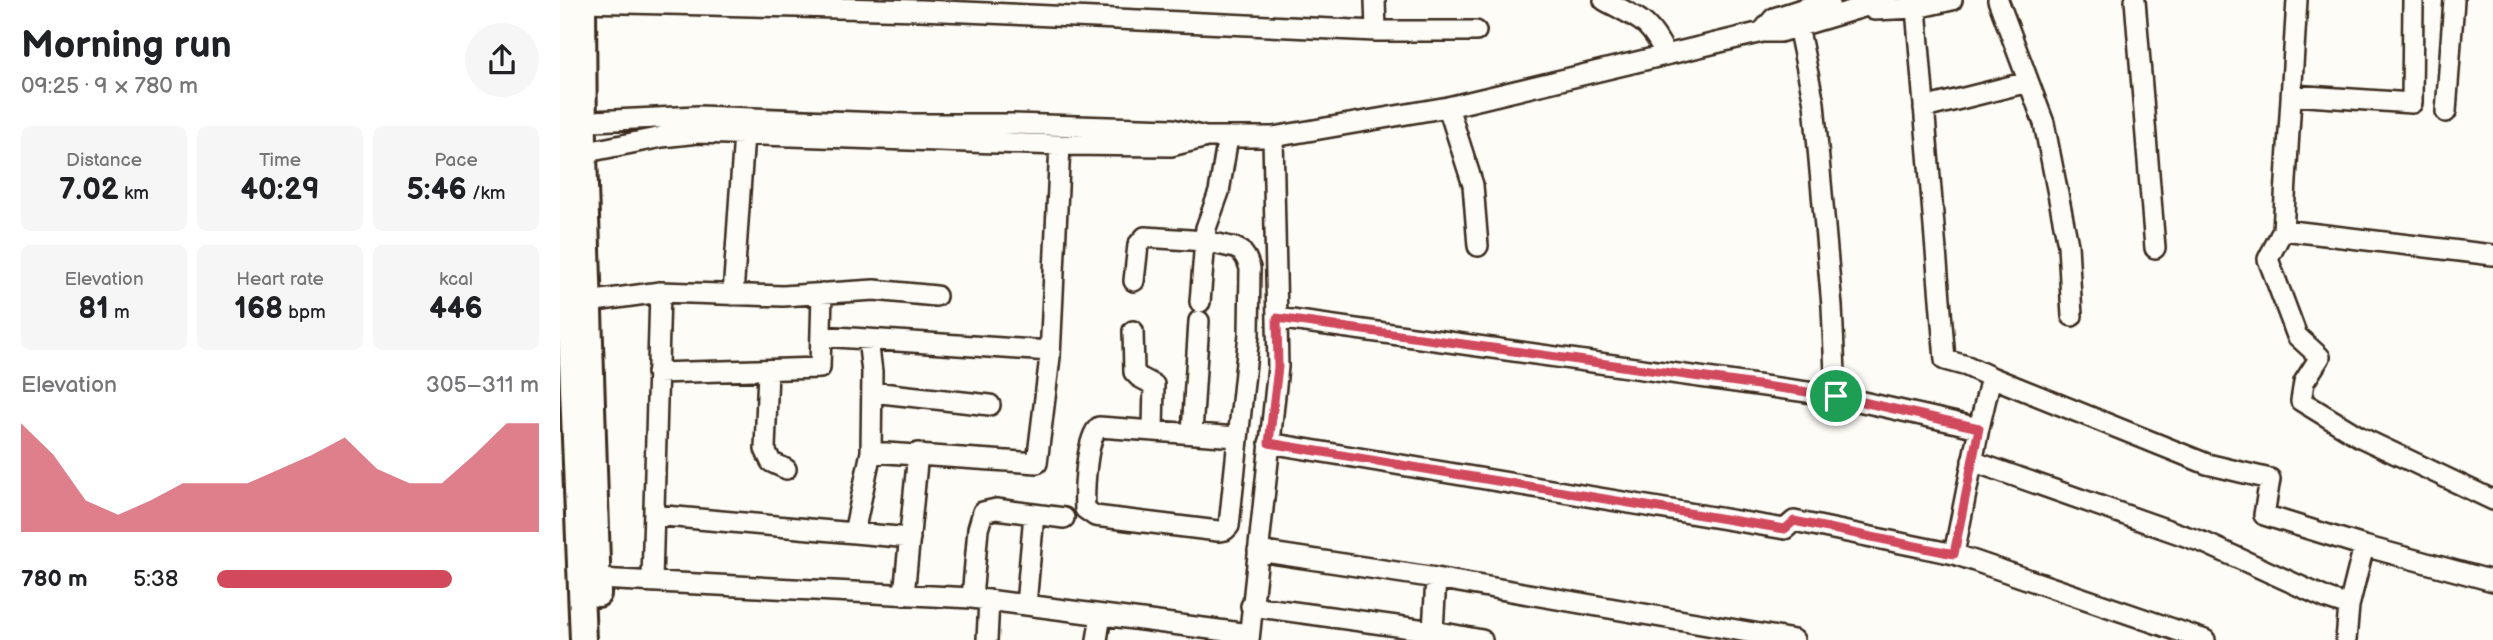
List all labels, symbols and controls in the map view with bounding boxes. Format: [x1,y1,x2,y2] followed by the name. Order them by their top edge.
[21,23,232,68] text: Morning run
[465,23,539,97] button: share
[21,72,198,100] text: 09:25 · 9 × 780 m
[66,149,142,172] text: Distance
[259,149,301,172] text: Time
[434,149,478,172] text: Pace
[59,172,119,208] text: 7.02
[240,172,320,208] text: 40:29
[406,172,467,208] text: 5:46
[119,182,149,205] text: km
[467,182,506,205] text: /km
[64,268,144,291] text: Elevation
[236,268,324,291] text: Heart rate
[439,268,473,291] text: kcal
[78,291,109,327] text: 81
[234,291,283,327] text: 168
[429,291,483,327] text: 446
[109,301,130,324] text: m
[283,301,326,324] text: bpm
[1806,366,1866,426] pin
[21,371,117,399] text: Elevation
[426,371,539,399] text: 305–311 m
[1817,377,1855,415] icon: arrive
[21,565,88,593] text: 780 m
[133,565,178,593] text: 5:38

